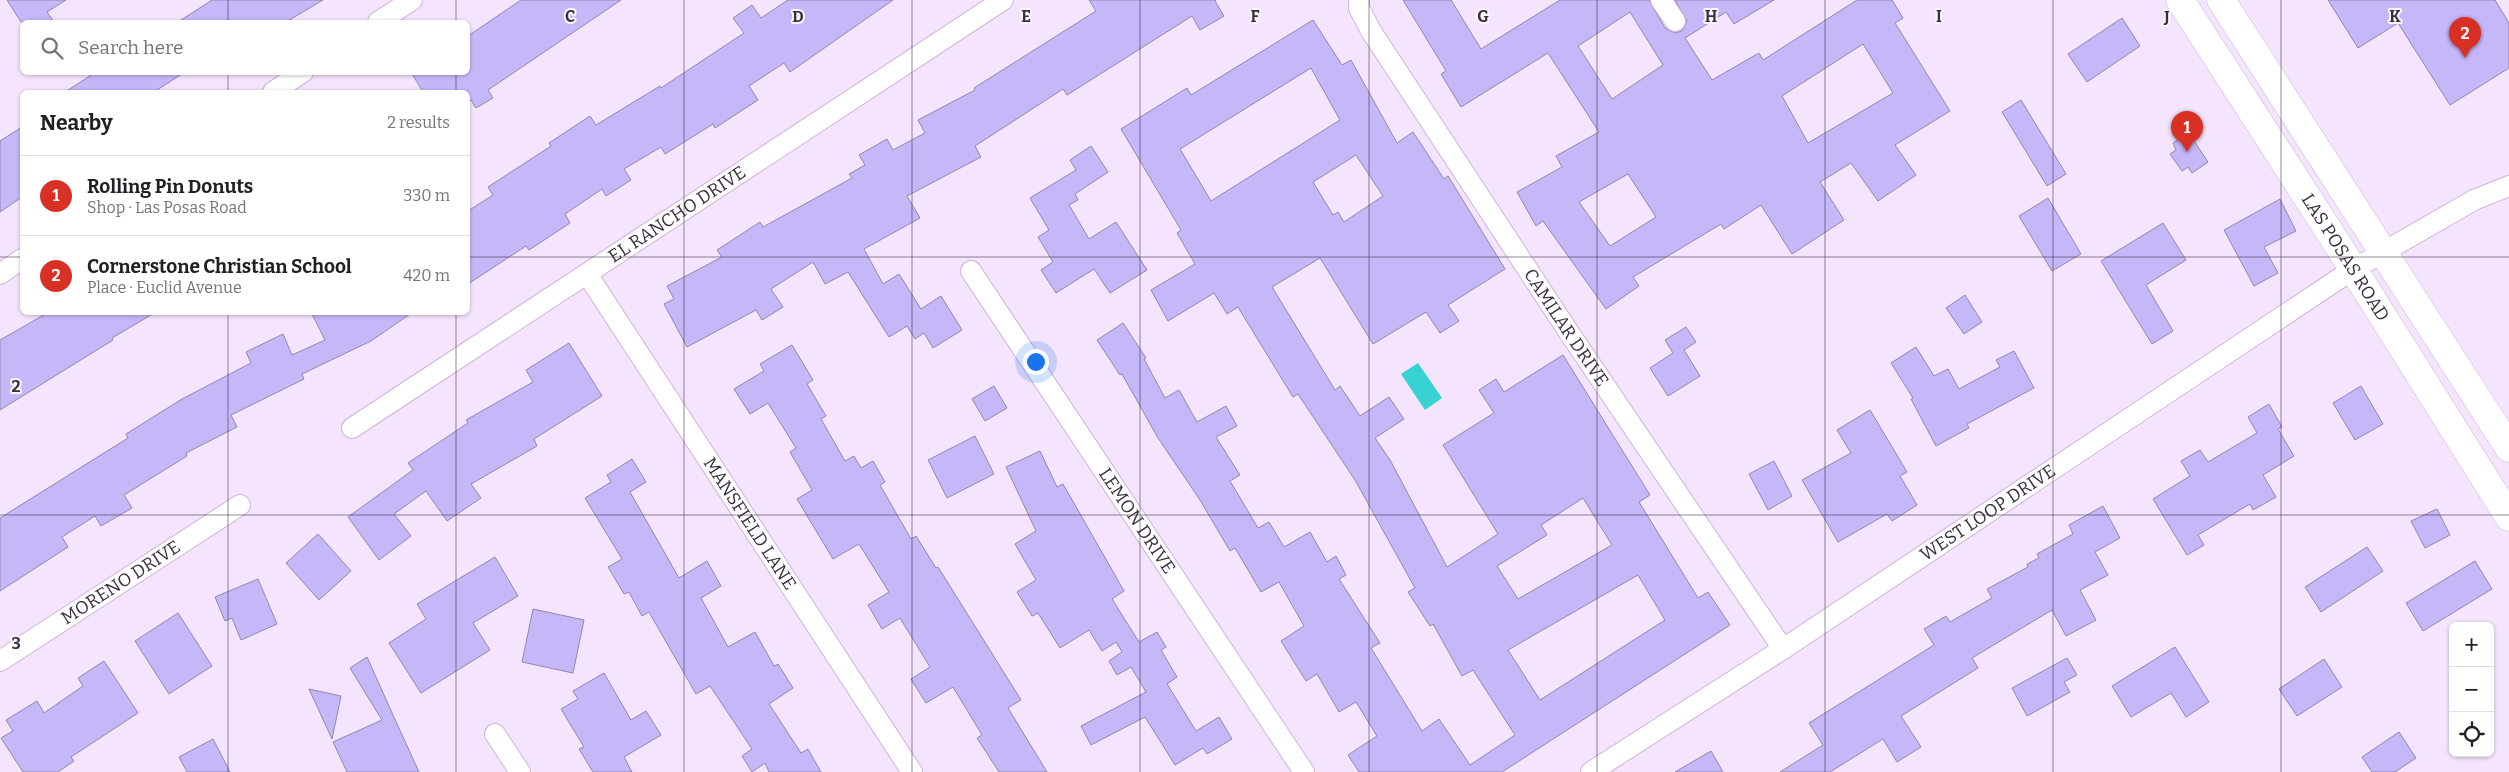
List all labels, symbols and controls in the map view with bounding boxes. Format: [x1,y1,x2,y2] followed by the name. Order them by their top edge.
[565,7,575,26] text: C
[792,7,804,26] text: D
[1021,7,1031,26] text: E
[1251,7,1260,26] text: F
[1477,7,1489,26] text: G
[1705,7,1718,26] text: H
[1936,7,1942,26] text: I
[2163,7,2170,26] text: J
[2389,7,2401,26] text: K
[2449,17,2481,58] pin: 2
[20,20,470,75] search box
[38,34,66,62] icon: search
[78,36,183,59] text: Search here
[40,110,113,136] text: Nearby
[2171,111,2203,152] pin: 1
[387,113,450,132] text: 2 results
[604,161,750,267] street label: EL RANCHO DRIVE
[87,175,253,198] text: Rolling Pin Donuts
[53,186,59,205] text: 1
[403,186,450,205] text: 330 m
[2297,190,2394,325] street label: LAS POSAS ROAD
[87,198,247,217] text: Shop · Las Posas Road
[87,255,352,278] text: Cornerstone Christian School
[1519,265,1613,391] street label: CAMILAR DRIVE
[51,266,61,285] text: 2
[403,266,450,285] text: 420 m
[87,278,242,297] text: Place · Euclid Avenue
[1023,349,1049,375] your location
[11,377,21,396] text: 2
[699,453,801,594] street label: MANSFIELD LANE
[1916,460,2060,566] street label: WEST LOOP DRIVE
[1094,464,1180,578] street label: LEMON DRIVE
[57,536,184,629] street label: MORENO DRIVE
[2449,622,2494,757] map controls
[2449,622,2494,667] button: +
[11,634,21,653] text: 3
[2449,667,2494,712] button: −
[2449,712,2494,757] button: locate

